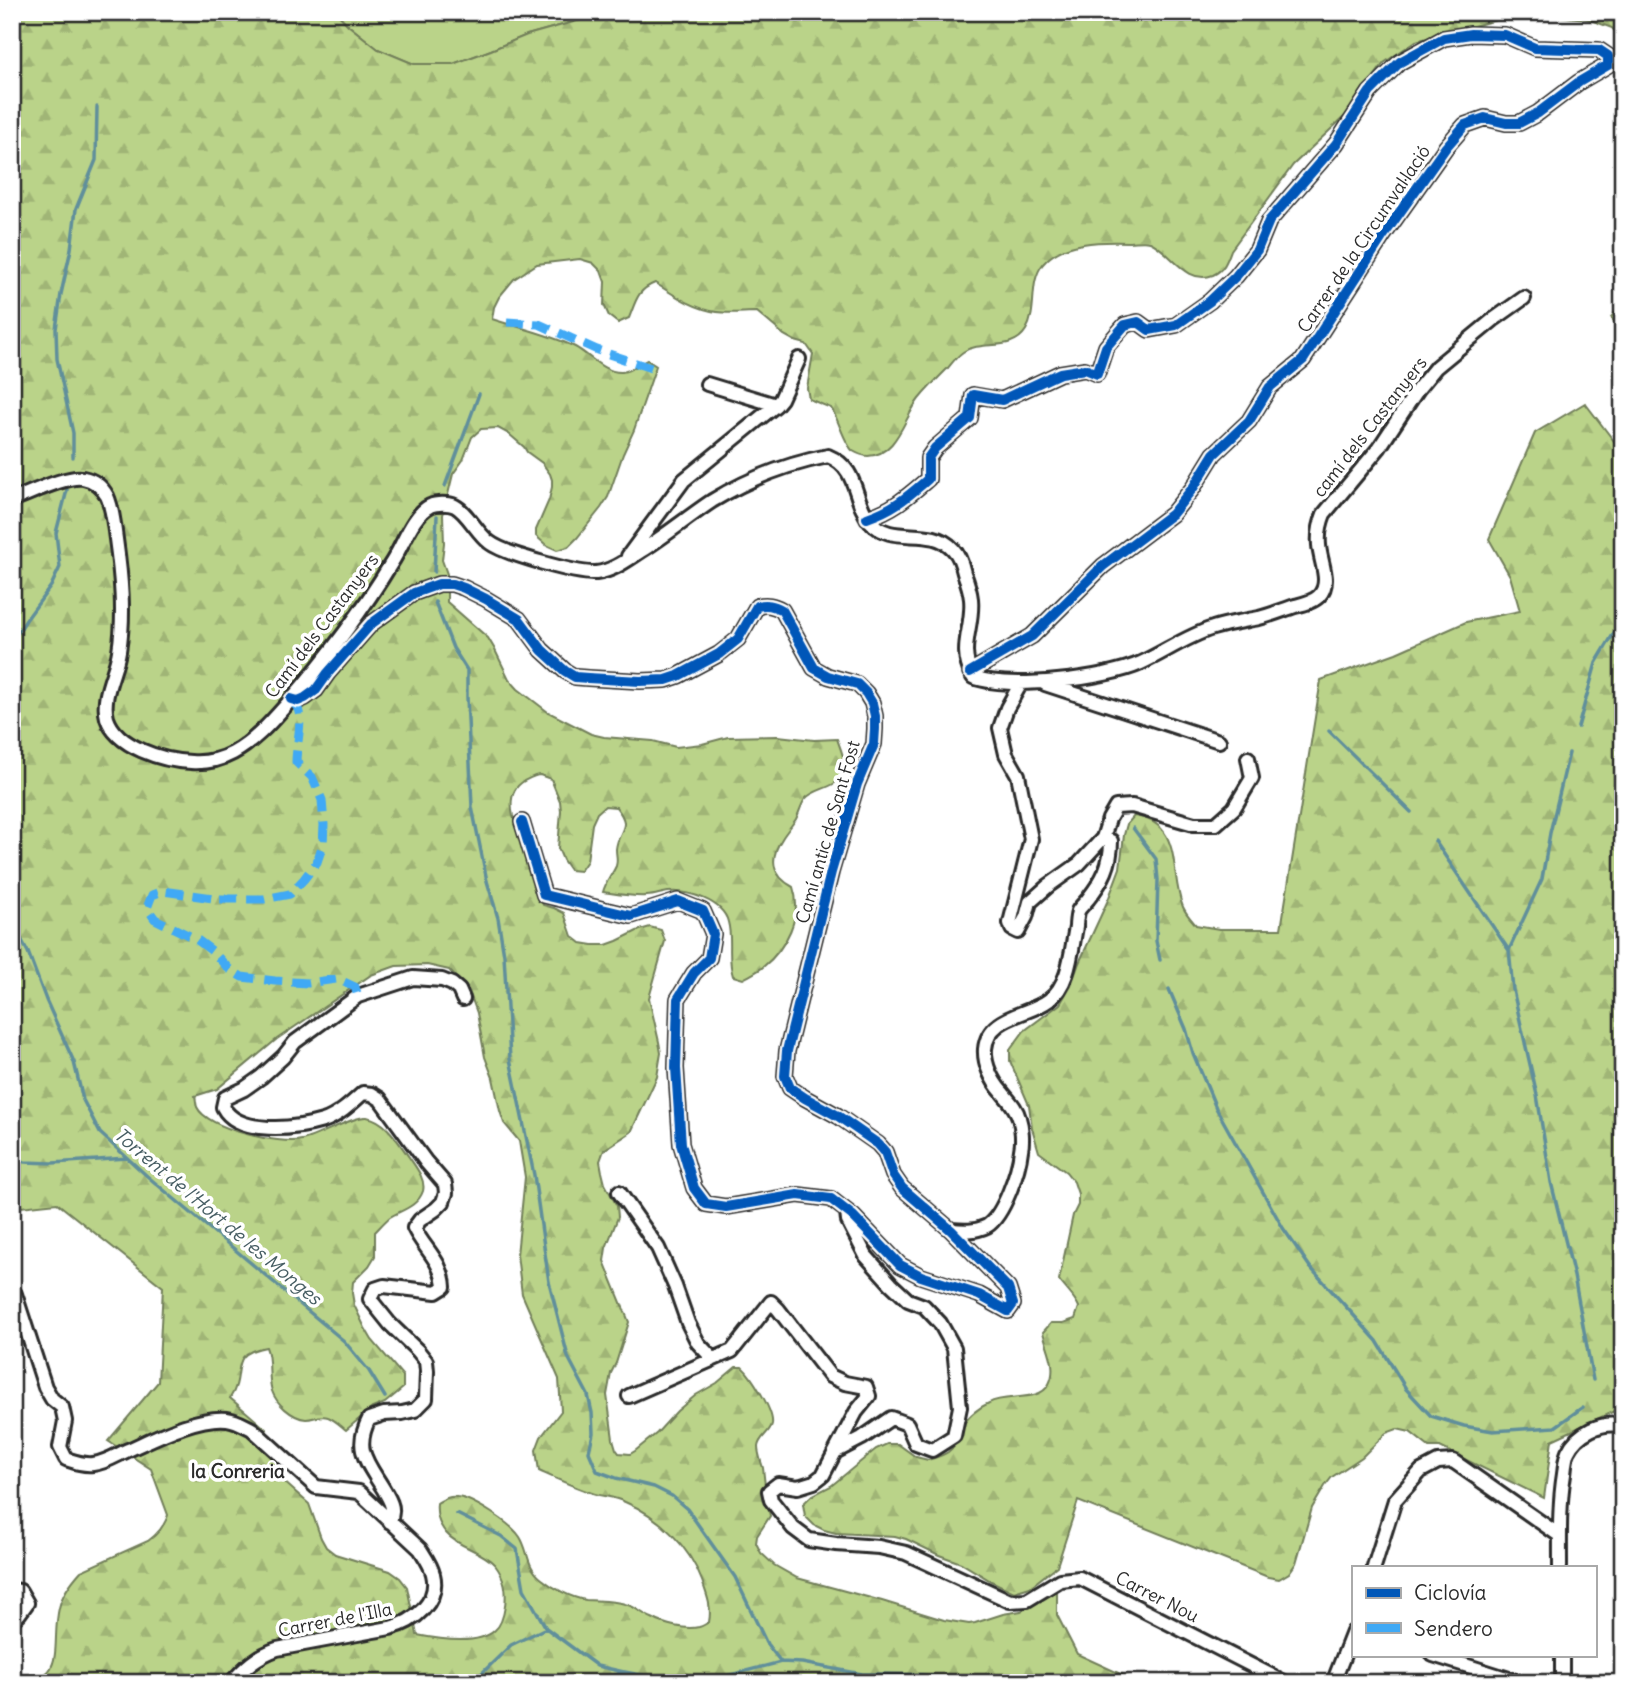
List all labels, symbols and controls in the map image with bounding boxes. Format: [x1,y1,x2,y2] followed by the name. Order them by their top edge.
[1292,140,1435,337] street label: Carrer de la Circumval·lació
[1307,352,1432,502] street label: camí dels Castanyers
[260,549,383,703] street label: Camí dels Castanyers
[790,738,865,926] street label: Camí antic de Sant Fost
[110,1122,327,1311] water label: Torrent de l'Hort de les Monges
[191,1459,285,1483] district label: la Conreria
[1112,1566,1203,1627] street label: Carrer Nou
[1352,1566,1596,1656] legend
[1414,1579,1487,1606] text: Ciclovía
[276,1597,394,1642] street label: Carrer de l'Illa
[1414,1615,1493,1642] text: Sendero

